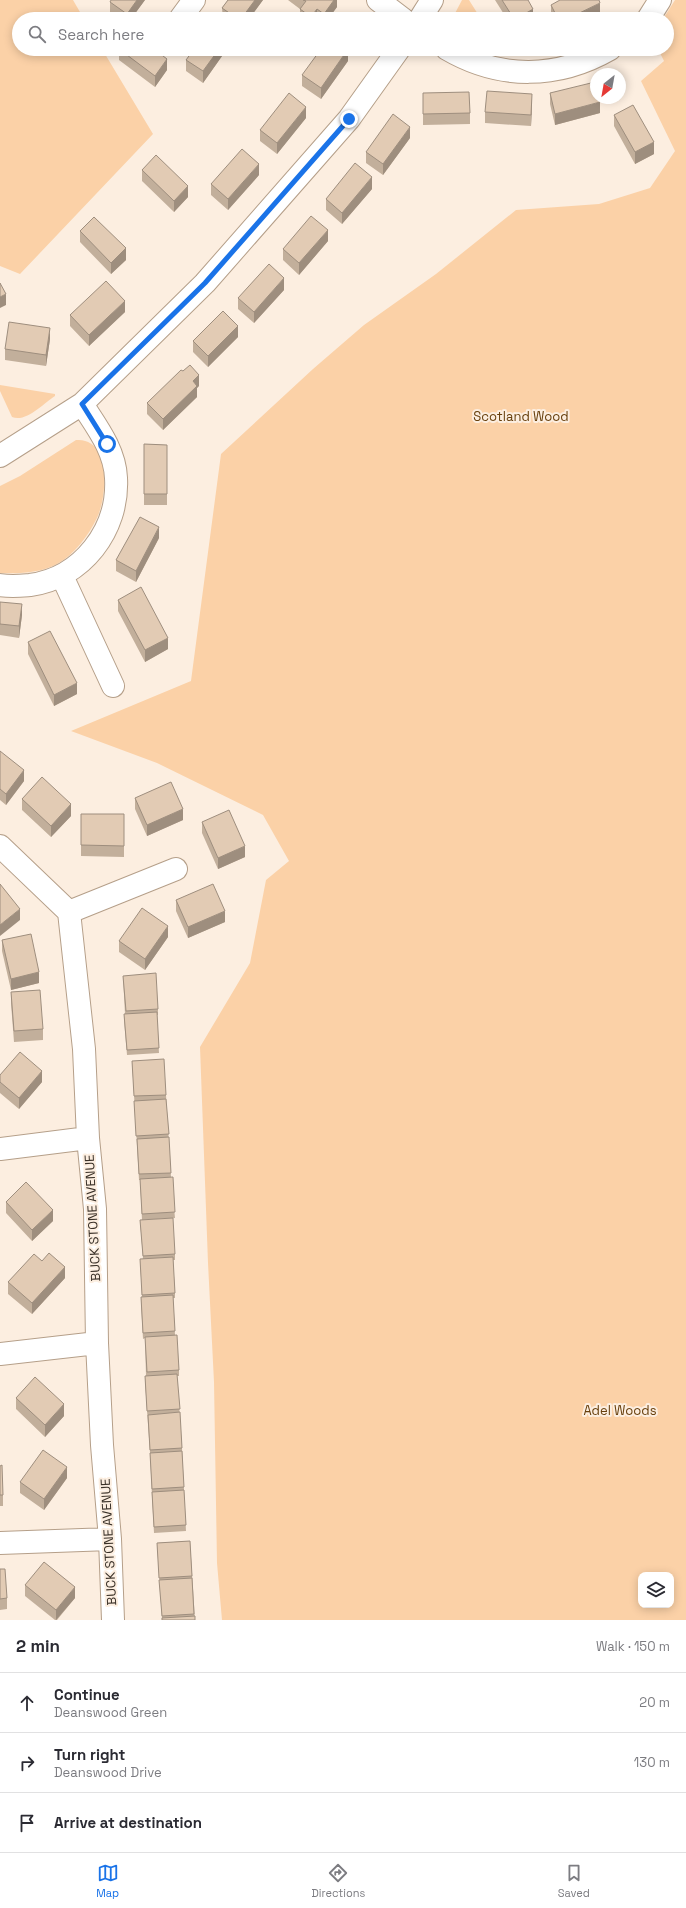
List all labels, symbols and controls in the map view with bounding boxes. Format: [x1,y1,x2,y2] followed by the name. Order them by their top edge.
[12,12,674,56] search box
[26,23,48,45] icon: search
[58,25,144,44] text: Search here
[590,68,626,104] north arrow
[340,110,358,128] route end
[473,408,569,425] park label: Scotland Wood
[98,435,116,453] route start
[81,1154,104,1282] street label: BUCK STONE AVENUE
[583,1402,657,1419] park label: Adel Woods
[97,1478,120,1606] street label: BUCK STONE AVENUE
[638,1572,674,1608] map controls
[638,1572,674,1608] button: layers
[16,1635,60,1657] text: 2 min
[596,1638,670,1655] text: Walk · 150 m
[54,1685,120,1704] text: Continue
[16,1692,38,1714] icon: ahead
[639,1694,670,1711] text: 20 m
[54,1704,167,1721] text: Deanswood Green
[54,1745,125,1764] text: Turn right
[16,1752,38,1774] icon: right
[634,1754,670,1771] text: 130 m
[54,1764,162,1781] text: Deanswood Drive
[16,1812,38,1834] icon: arrive
[54,1813,202,1832] text: Arrive at destination
[96,1862,119,1900] tab: Map
[311,1862,365,1900] tab: Directions
[558,1862,590,1900] tab: Saved

